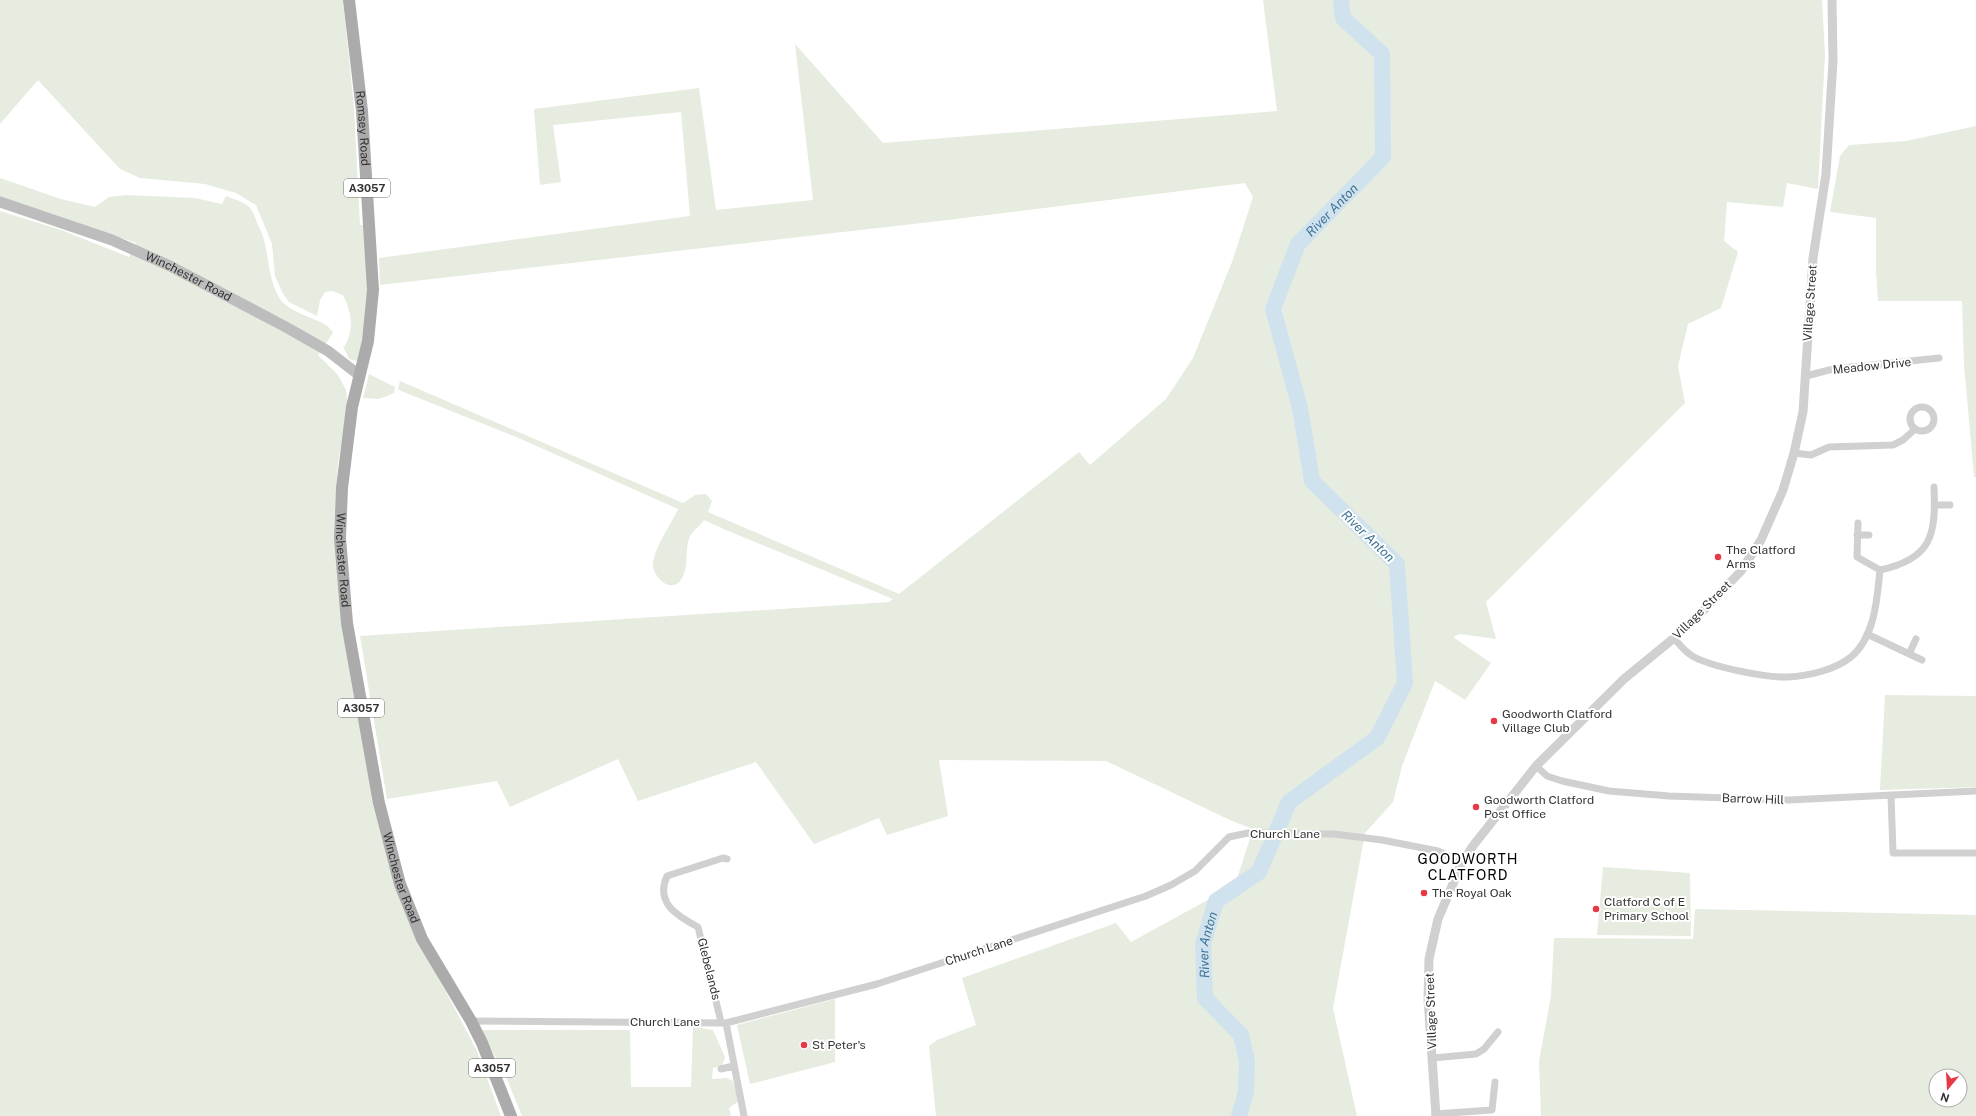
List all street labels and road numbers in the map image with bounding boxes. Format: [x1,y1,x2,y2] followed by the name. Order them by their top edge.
[353,90,372,166] street label: Romsey Road
[344,179,390,197] road number: A3057
[143,249,234,304] street label: Winchester Road
[1800,264,1820,342] street label: Village Street
[1832,355,1912,377] street label: Meadow Drive
[333,512,353,608] street label: Winchester Road
[1670,578,1734,642] street label: Village Street
[338,699,384,717] road number: A3057
[1722,791,1785,807] street label: Barrow Hill
[1250,827,1320,841] street label: Church Lane
[380,831,422,925] street label: Winchester Road
[943,933,1015,969] street label: Church Lane
[695,937,723,1001] street label: Glebelands
[1423,972,1439,1050] street label: Village Street
[630,1015,700,1029] street label: Church Lane
[469,1059,515,1077] road number: A3057

